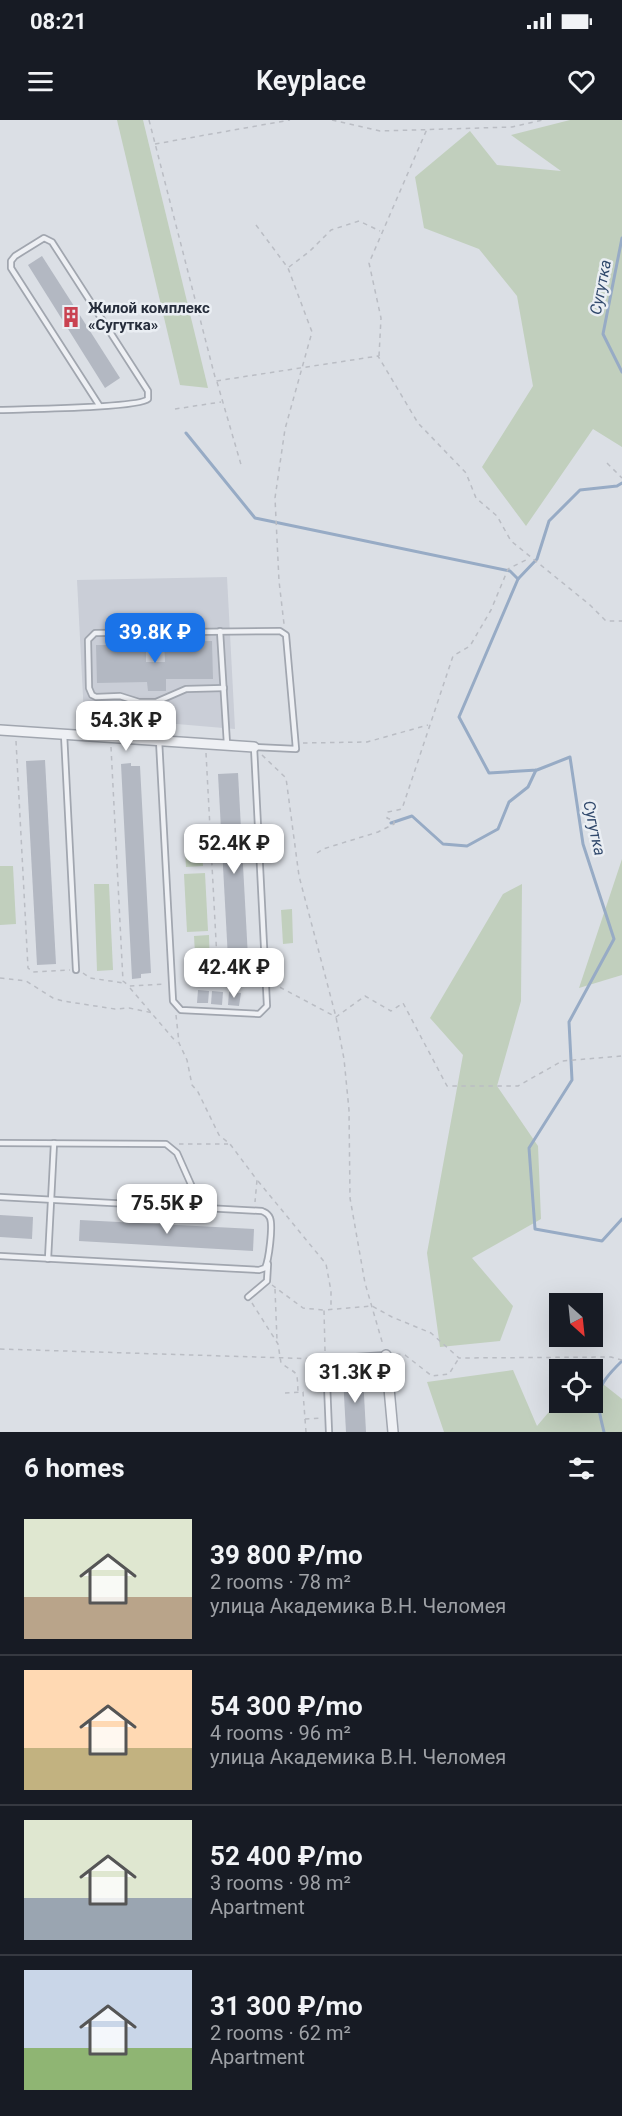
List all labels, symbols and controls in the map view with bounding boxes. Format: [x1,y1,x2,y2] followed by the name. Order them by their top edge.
[30,9,87,34] text: 08:21
[24,65,57,98] icon: menu
[256,65,366,97] text: Keyplace
[565,65,598,98] icon: heart
[586,258,615,316] water label: Сугутка
[88,299,210,334] place label: Жилой комплекс «Сугутка»
[59,305,83,329] building icon: Жилой комплекс «Сугутка»
[100,613,210,664] pin: 39.8K ₽
[119,620,191,644] text: 39.8K ₽
[71,701,181,752] pin: 54.3K ₽
[90,708,162,732] text: 54.3K ₽
[579,799,610,857] water label: Сугутка
[179,824,289,875] pin: 52.4K ₽
[198,831,270,855] text: 52.4K ₽
[179,948,289,999] pin: 42.4K ₽
[198,955,270,979] text: 42.4K ₽
[112,1184,222,1235] pin: 75.5K ₽
[131,1191,203,1215] text: 75.5K ₽
[549,1293,603,1347] north arrow
[549,1293,603,1413] map controls
[300,1353,410,1404] pin: 31.3K ₽
[549,1359,603,1413] button: locate
[319,1360,391,1384] text: 31.3K ₽
[565,1452,598,1485] icon: filters
[24,1453,125,1483] text: 6 homes
[210,1540,363,1570] text: 39 800 ₽/mo
[72,1543,144,1615] icon: home
[210,1570,351,1594] text: 2 rooms · 78 m²
[210,1594,506,1618] text: улица Академика В.Н. Челомея
[210,1691,363,1721] text: 54 300 ₽/mo
[72,1694,144,1766] icon: home
[210,1721,351,1745] text: 4 rooms · 96 m²
[210,1745,506,1769] text: улица Академика В.Н. Челомея
[210,1841,363,1871] text: 52 400 ₽/mo
[72,1844,144,1916] icon: home
[210,1871,351,1895] text: 3 rooms · 98 m²
[210,1895,305,1919] text: Apartment
[210,1991,363,2021] text: 31 300 ₽/mo
[72,1994,144,2066] icon: home
[210,2021,351,2045] text: 2 rooms · 62 m²
[210,2045,305,2069] text: Apartment

